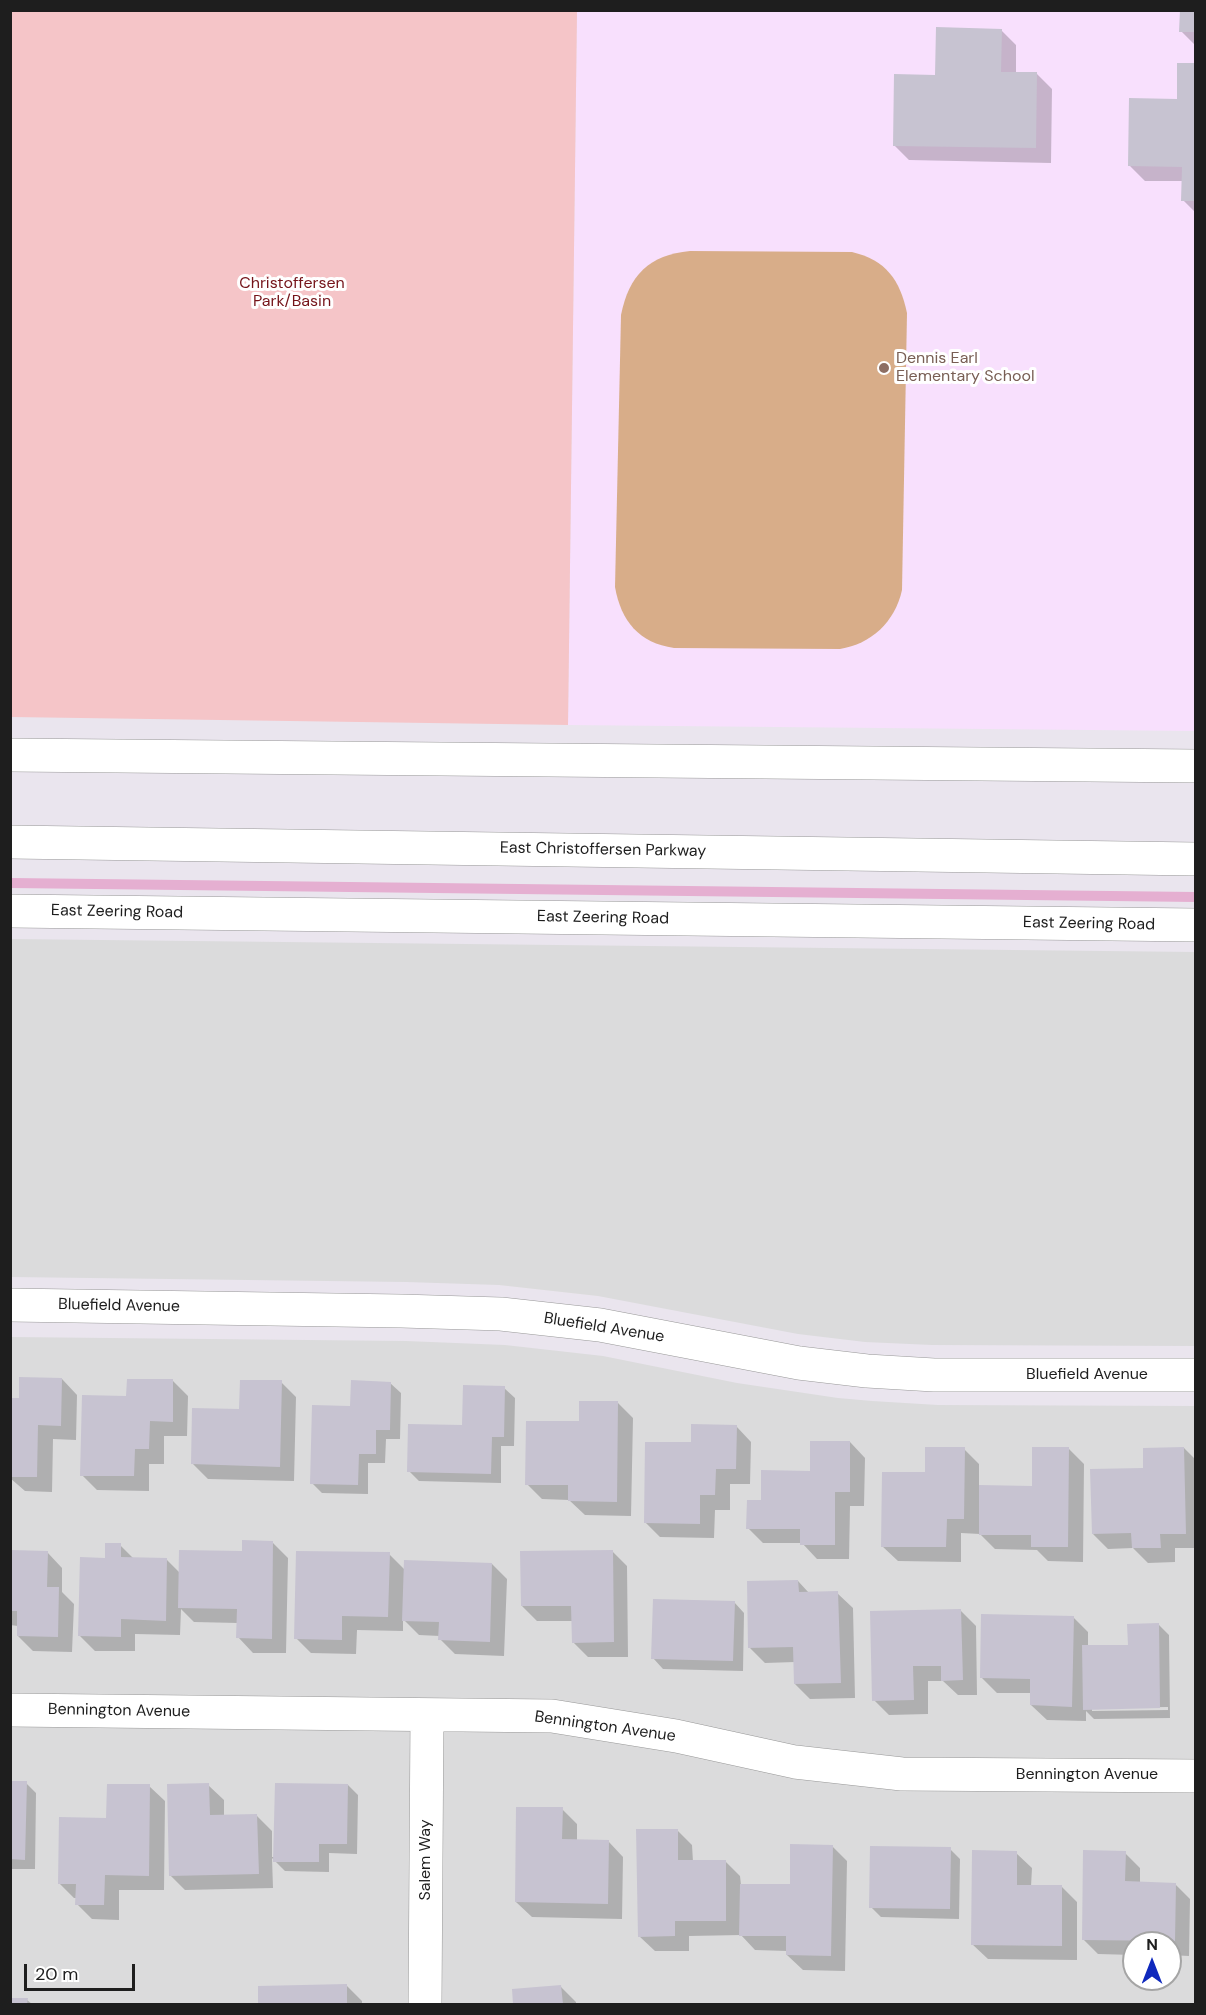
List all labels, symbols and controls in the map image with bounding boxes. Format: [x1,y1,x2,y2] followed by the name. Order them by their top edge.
[239,274,345,312] park label: Christoffersen Park/Basin
[896,349,1034,387] place label: Dennis Earl Elementary School
[877,361,891,375] marker: Dennis Earl Elementary School
[500,839,706,861] street label: East Christoffersen Parkway
[51,901,183,923] street label: East Zeering Road
[537,907,669,929] street label: East Zeering Road
[1023,913,1155,935] street label: East Zeering Road
[58,1295,180,1317] street label: Bluefield Avenue
[542,1309,666,1347] street label: Bluefield Avenue
[1026,1365,1148,1385] street label: Bluefield Avenue
[48,1700,190,1722] street label: Bennington Avenue
[533,1708,677,1746] street label: Bennington Avenue
[1016,1765,1158,1785] street label: Bennington Avenue
[416,1819,436,1901] street label: Salem Way
[1122,1931,1182,1991] north arrow
[1146,1934,1158,1955] text: N
[27,1952,138,1990] scale bar
[35,1962,78,1986] text: 20 m

